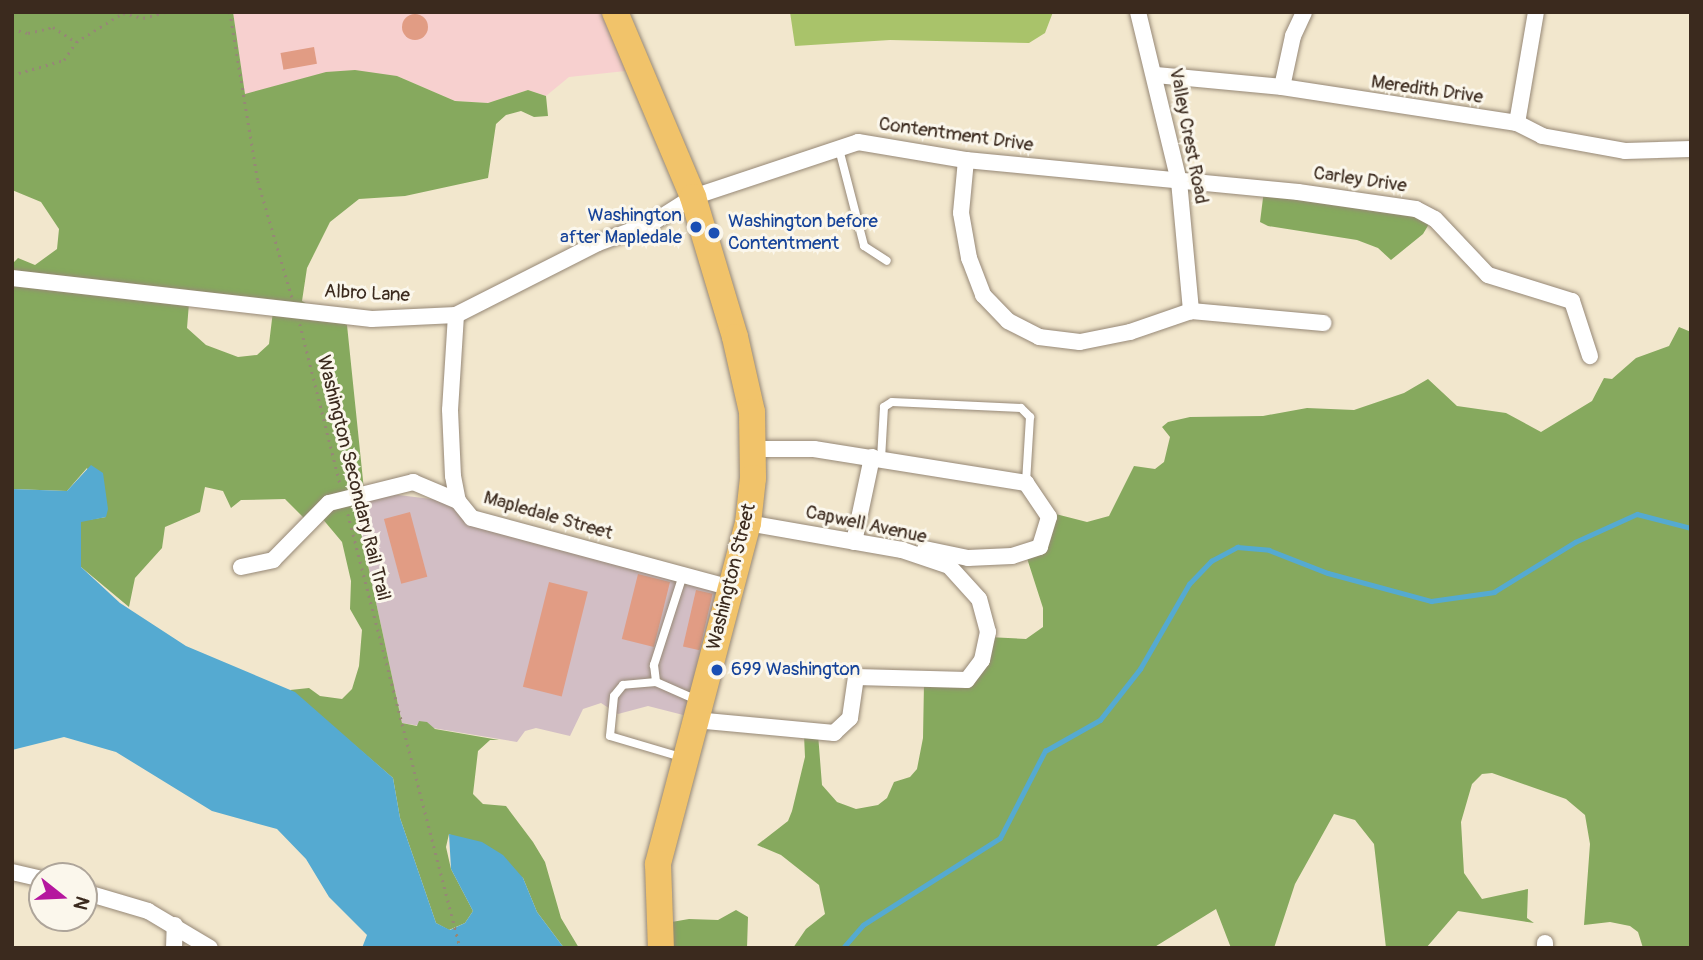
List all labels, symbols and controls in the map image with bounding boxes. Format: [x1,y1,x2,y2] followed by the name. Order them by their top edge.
[1164,66,1212,206] street label: Valley Crest Road
[1370,71,1484,109] street label: Meredith Drive
[877,113,1035,157] street label: Contentment Drive
[1312,162,1408,198] street label: Carley Drive
[560,205,682,249] place label: Washington after Mapledale
[728,211,878,255] place label: Washington before Contentment
[688,219,704,235] marker: Washington after Mapledale
[706,225,722,241] marker: Washington before Contentment
[323,280,411,308] street label: Albro Lane
[311,353,395,603] street label: Washington Secondary Rail Trail
[481,487,615,545] street label: Mapledale Street
[703,501,761,653] street label: Washington Street
[803,501,929,549] street label: Capwell Avenue
[731,659,860,681] place label: 699 Washington
[709,662,725,678] marker: 699 Washington
[28,862,98,932] north arrow
[68,893,94,913] text: N

